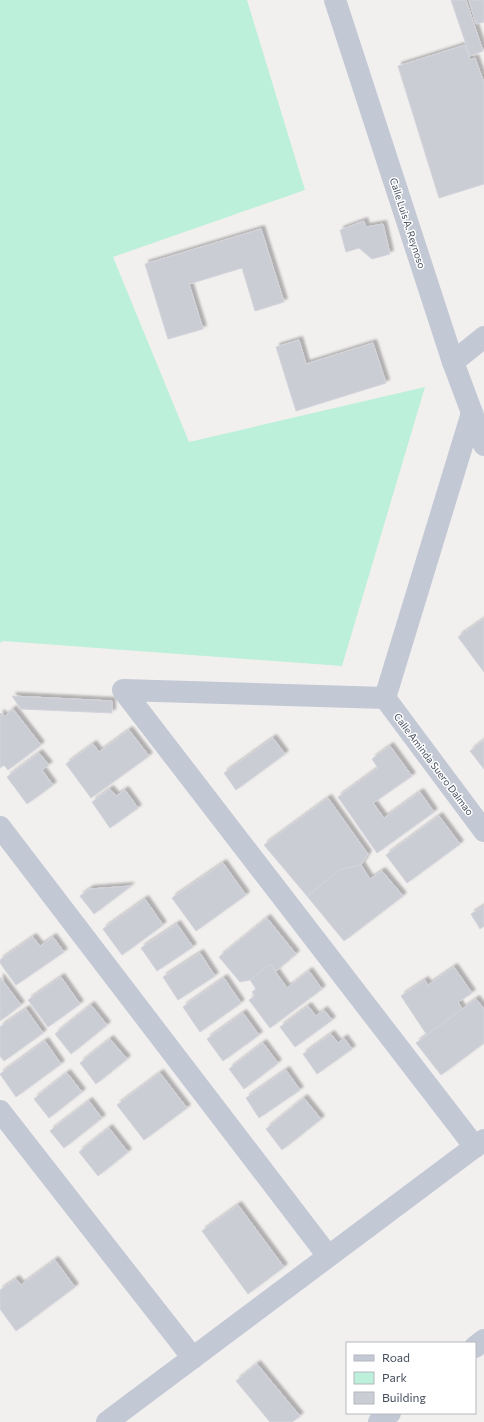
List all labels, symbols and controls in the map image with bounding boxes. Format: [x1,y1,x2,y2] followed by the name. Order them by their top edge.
[388,176,428,270] street label: Calle Luis A. Reynoso
[392,711,476,817] street label: Calle Aminda Suero Dalmao
[346,1342,476,1414] legend
[382,1350,410,1364] text: Road
[382,1370,408,1384] text: Park
[382,1390,426,1404] text: Building

